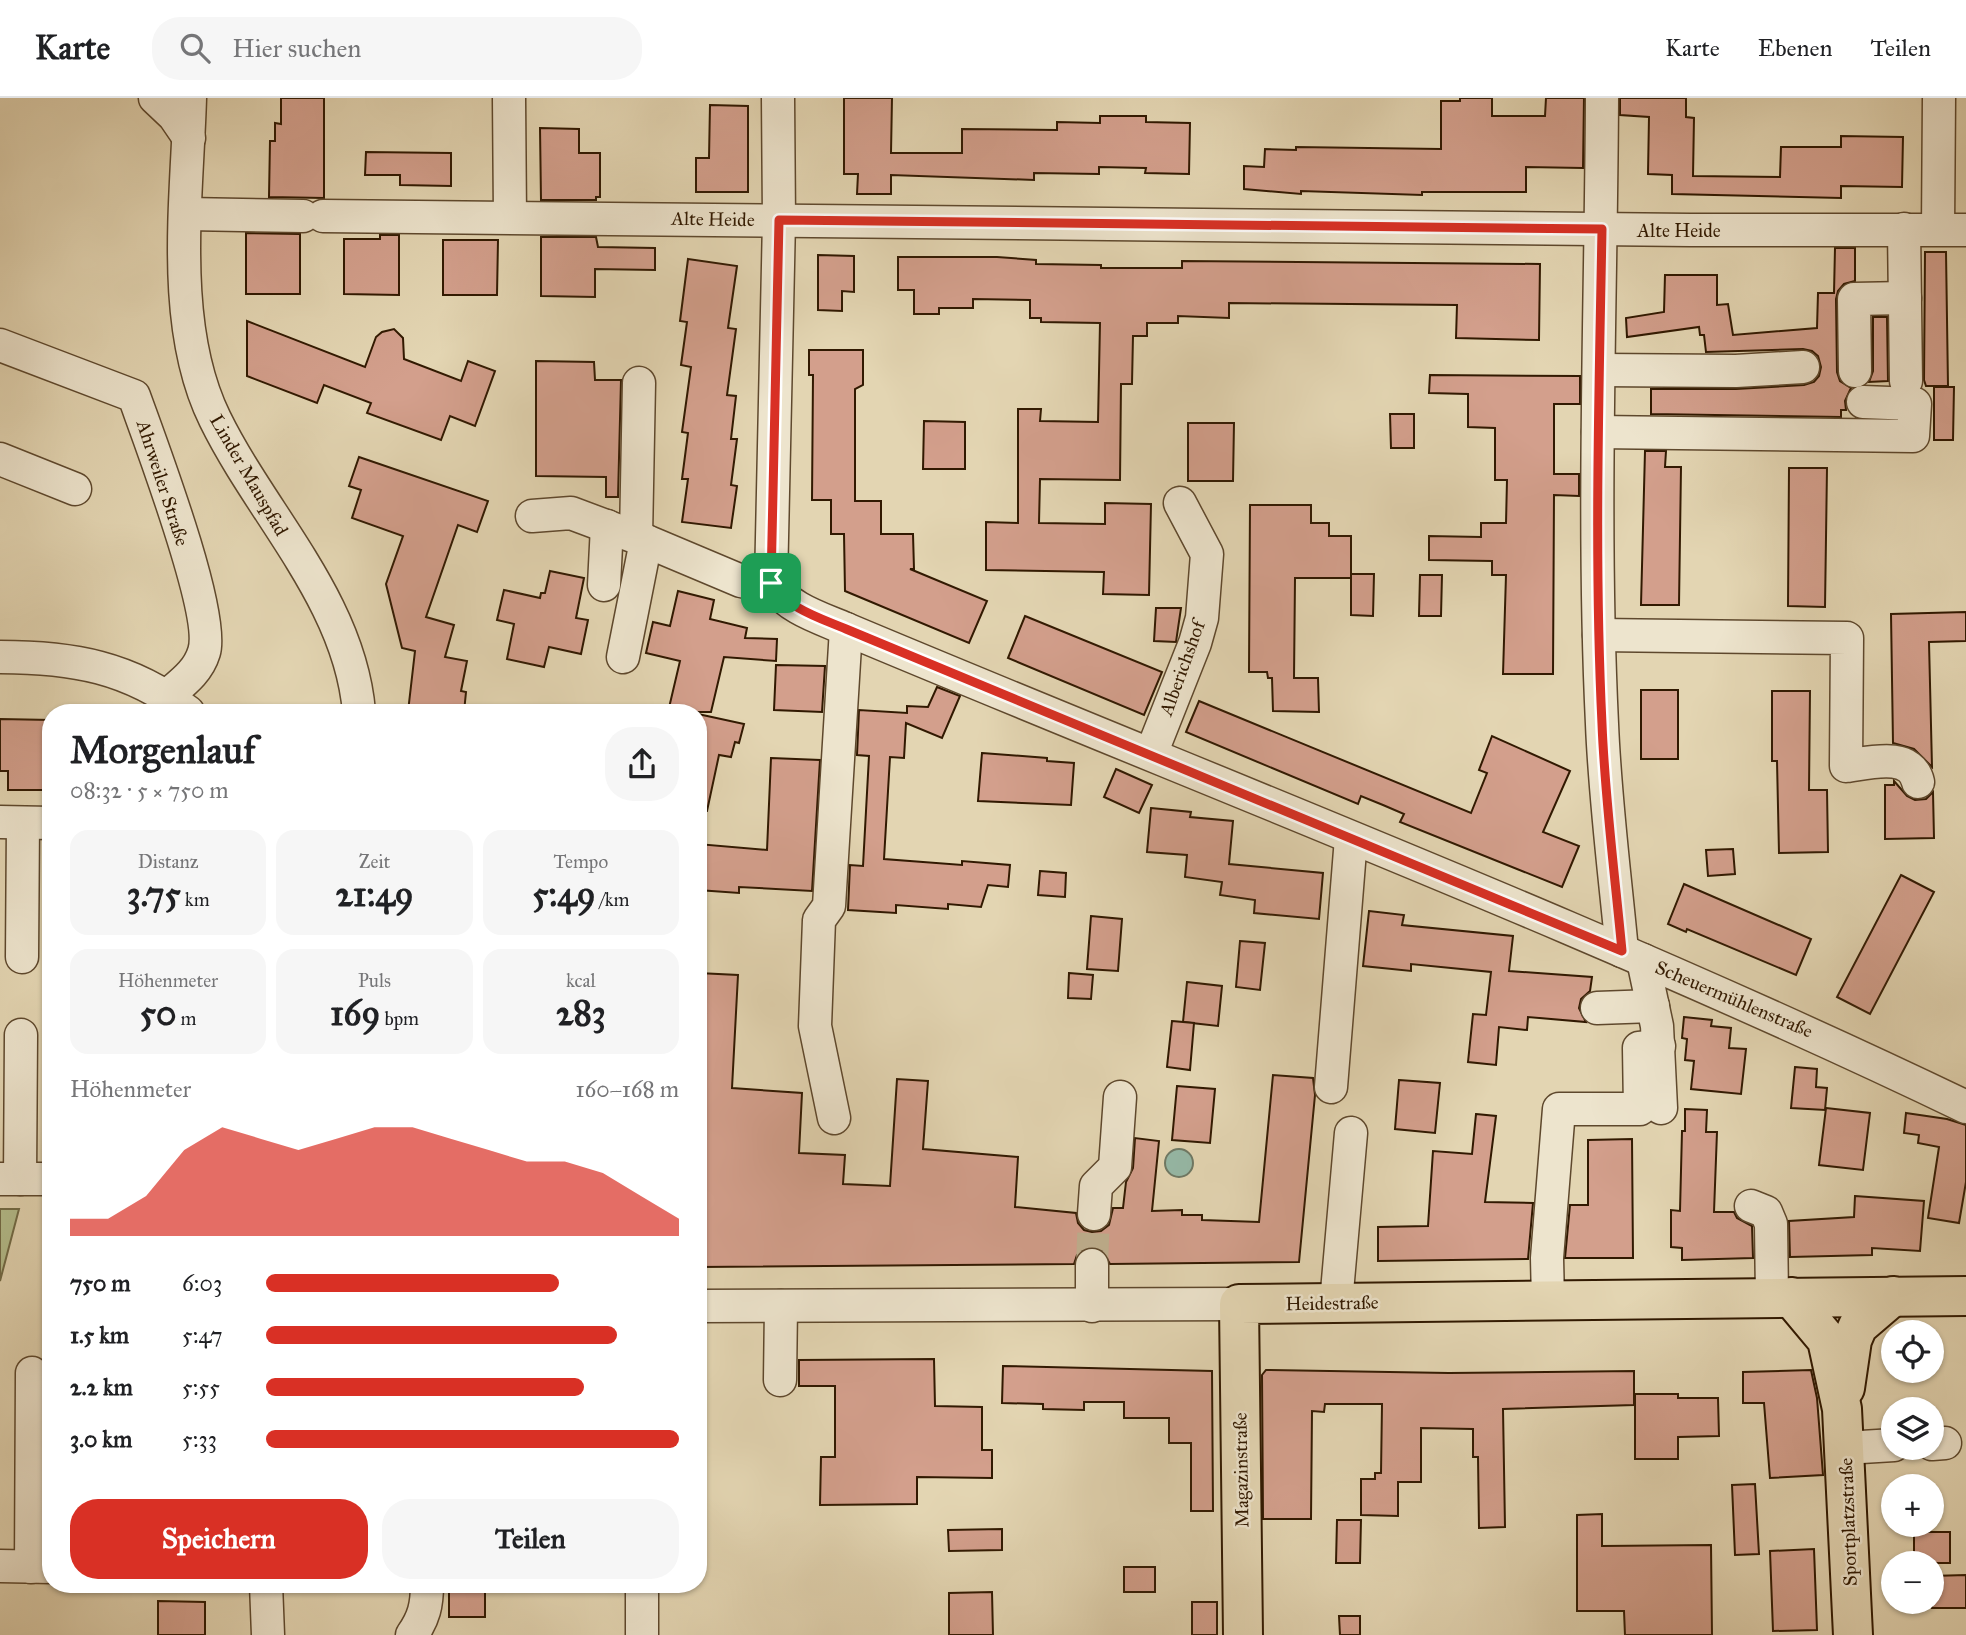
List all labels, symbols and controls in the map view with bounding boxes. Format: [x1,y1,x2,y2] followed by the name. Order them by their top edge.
[152,17,642,80] search box
[35,28,110,68] text: Karte
[176,29,214,67] icon: search
[232,32,361,64] text: Hier suchen
[1665,33,1720,63] text: Karte
[1758,33,1833,63] text: Ebenen
[1871,33,1931,63] text: Teilen
[670,207,755,231] street label: Alte Heide
[1636,219,1721,242] street label: Alte Heide
[205,410,293,540] street label: Linder Mauspfad
[132,416,194,549] street label: Ahrweiler Straße
[741,553,801,613] pin
[752,564,790,602] icon: arrive
[1154,615,1211,720] street label: Alberichshof
[70,727,256,773] text: Morgenlauf
[605,727,679,801] button: share
[70,776,229,804] text: 08:32 · 5 × 750 m
[138,850,199,873] text: Distanz
[359,850,390,873] text: Zeit
[554,850,608,873] text: Tempo
[127,873,181,916] text: 3.75
[335,873,414,916] text: 21:49
[532,873,596,916] text: 5:49
[181,888,210,911] text: km
[596,888,630,911] text: /km
[1652,955,1816,1043] street label: Scheuermühlenstraße
[118,969,218,992] text: Höhenmeter
[358,969,391,992] text: Puls
[566,969,596,992] text: kcal
[140,992,176,1035] text: 50
[330,992,380,1035] text: 169
[556,992,606,1035] text: 283
[176,1007,197,1030] text: m
[380,1007,419,1030] text: bpm
[70,1075,191,1103] text: Höhenmeter
[575,1075,679,1103] text: 160–168 m
[70,1269,131,1297] text: 750 m
[182,1269,222,1297] text: 6:03
[1285,1291,1379,1315] street label: Heidestraße
[1881,1320,1944,1614] map controls
[1881,1320,1944,1383] button: locate
[70,1321,129,1349] text: 1.5 km
[182,1321,223,1349] text: 5:47
[70,1373,133,1401] text: 2.2 km
[182,1373,220,1401] text: 5:55
[1881,1397,1944,1460] button: layers
[1228,1412,1255,1528] street label: Magazinstraße
[70,1425,132,1453] text: 3.0 km
[182,1425,217,1453] text: 5:33
[1834,1457,1862,1587] street label: Sportplatzstraße
[1881,1474,1944,1537] button: +
[70,1499,368,1579] button: Speichern
[382,1499,679,1579] button: Teilen
[1881,1551,1944,1614] button: −

